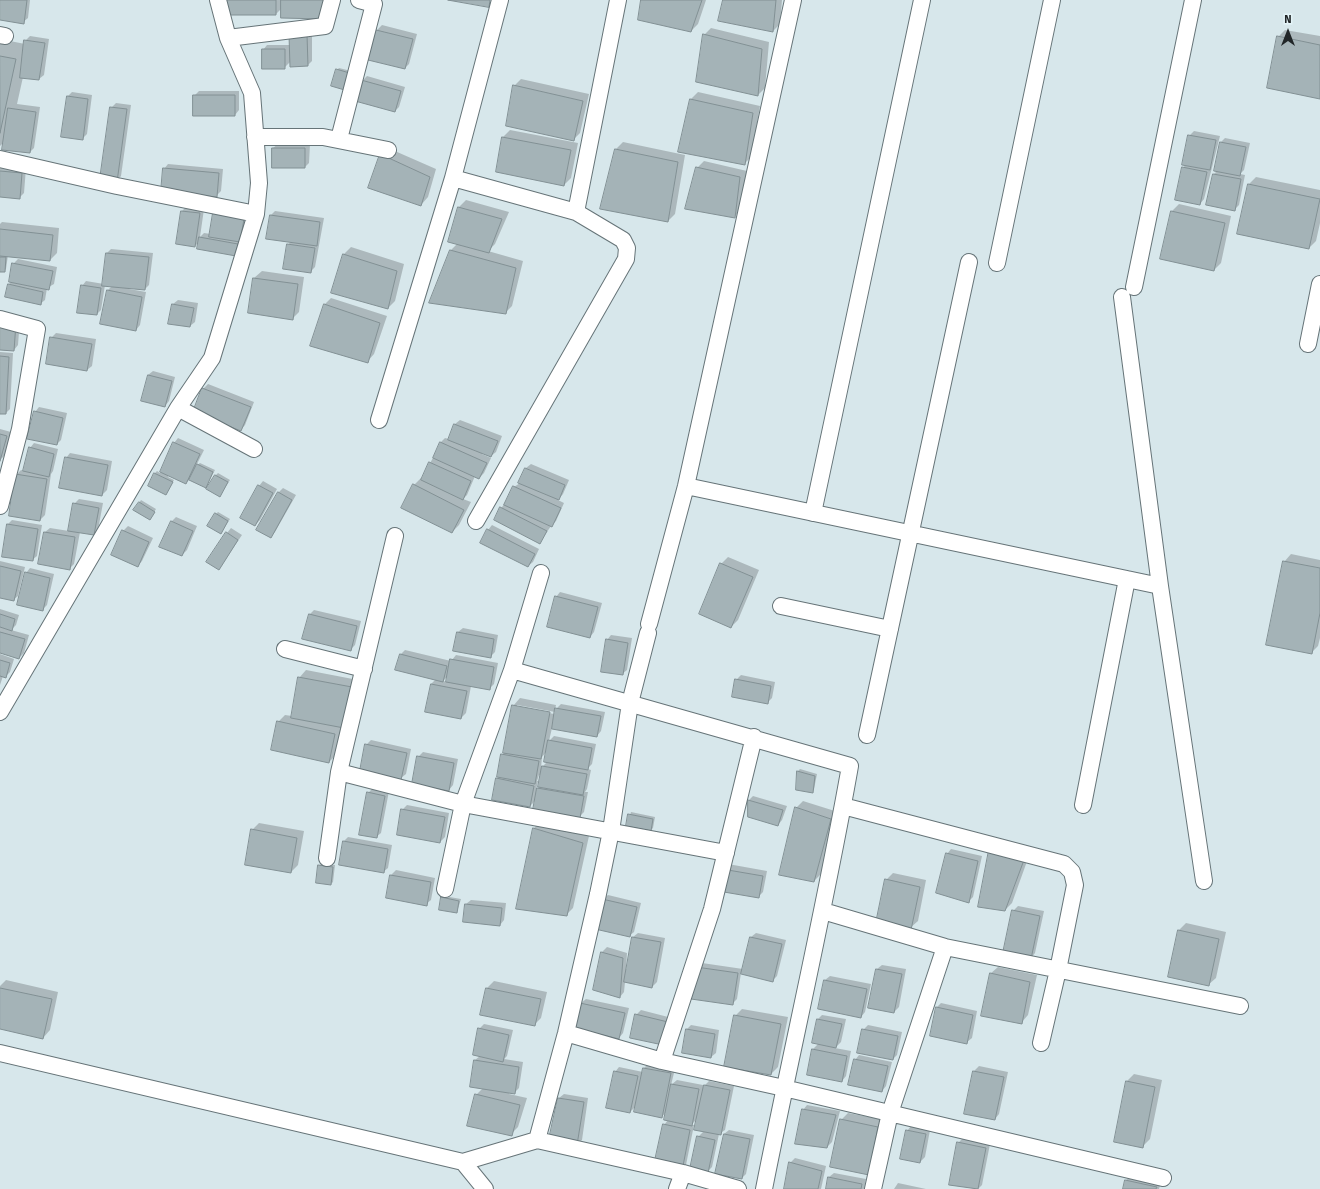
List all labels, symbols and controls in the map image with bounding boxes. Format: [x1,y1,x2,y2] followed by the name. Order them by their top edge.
[1268,12,1308,52] north arrow
[1284,13,1292,26] text: N

